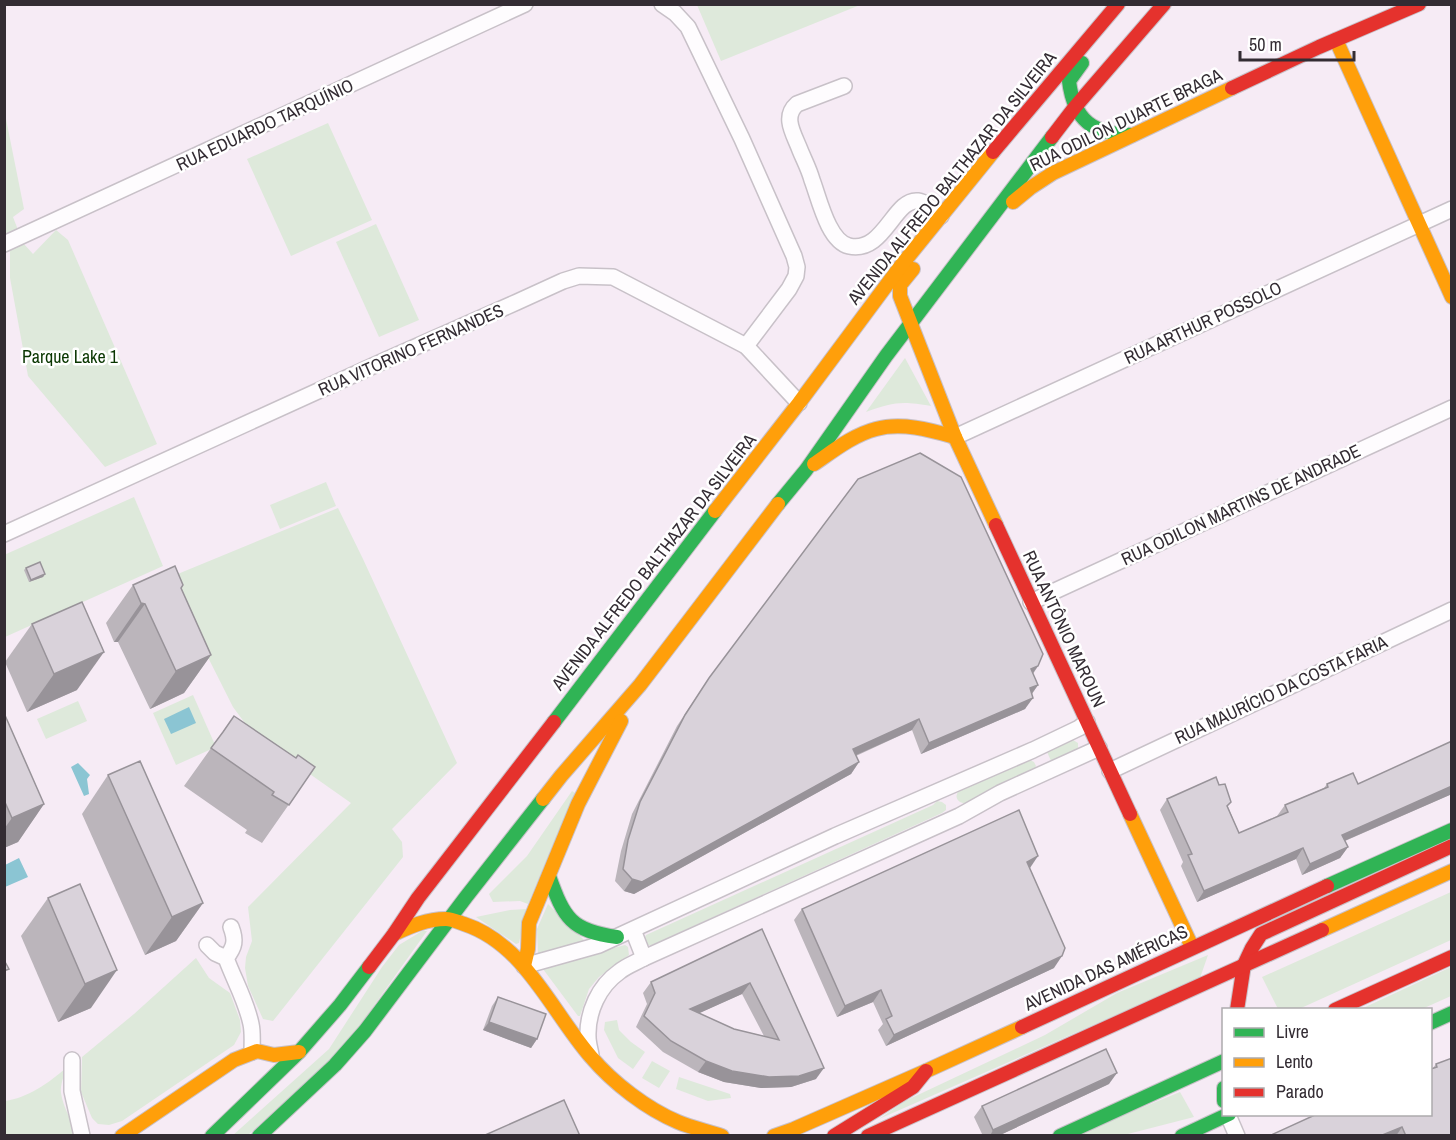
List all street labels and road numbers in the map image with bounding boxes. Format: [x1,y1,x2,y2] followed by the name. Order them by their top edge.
[841,46,1062,310] street label: AVENIDA ALFREDO BALTHAZAR DA SILVEIRA
[1025,62,1226,177] street label: RUA ODILON DUARTE BRAGA
[172,72,358,177] street label: RUA EDUARDO TARQUÍNIO
[1120,275,1286,370] street label: RUA ARTHUR POSSOLO
[314,297,508,402] street label: RUA VITORINO FERNANDES
[545,428,762,696] street label: AVENIDA ALFREDO BALTHAZAR DA SILVEIRA
[1117,438,1365,571] street label: RUA ODILON MARTINS DE ANDRADE
[1017,546,1112,711] street label: RUA ANTÔNIO MAROUN
[1170,629,1391,750] street label: RUA MAURÍCIO DA COSTA FARIA
[1019,919,1192,1017] street label: AVENIDA DAS AMÉRICAS

